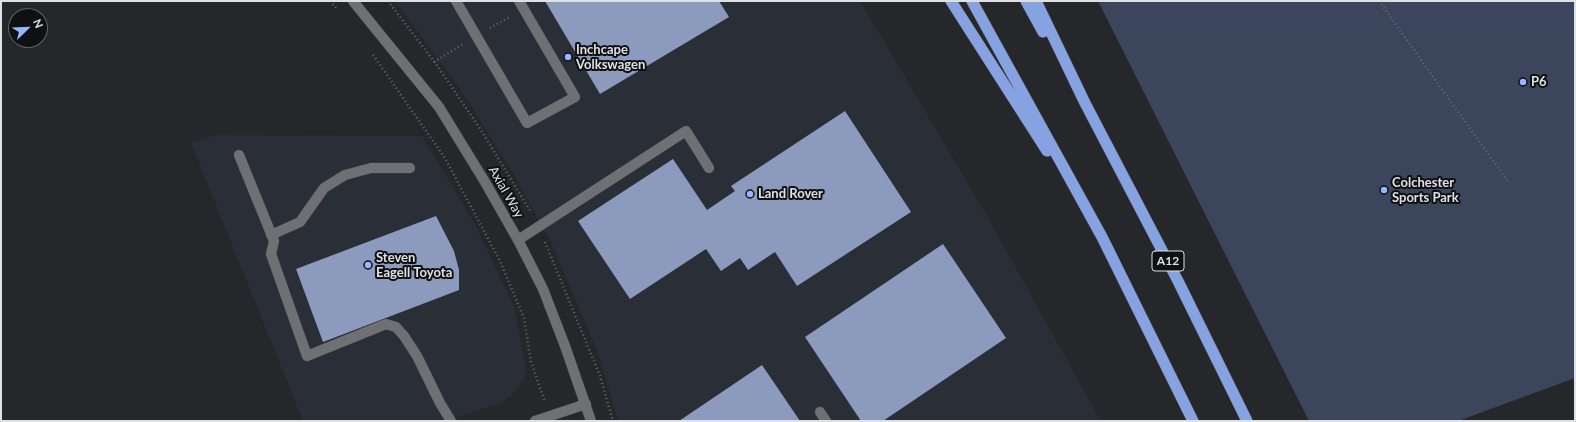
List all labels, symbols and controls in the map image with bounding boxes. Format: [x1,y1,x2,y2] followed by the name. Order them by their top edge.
[8,8,48,48] north arrow
[31,17,46,30] text: N
[576,42,645,73] place label: Inchcape Volkswagen
[563,52,573,62] marker: Inchcape Volkswagen
[1531,74,1547,90] place label: P6
[1518,77,1528,87] marker: P6
[485,163,527,221] street label: Axial Way
[1392,175,1459,206] place label: Colchester Sports Park
[1379,185,1389,195] marker: Colchester Sports Park
[758,186,823,202] place label: Land Rover
[745,189,755,199] marker: Land Rover
[376,250,452,281] place label: Steven Eagell Toyota
[1152,251,1184,271] road number: A12
[363,260,373,270] marker: Steven Eagell Toyota

